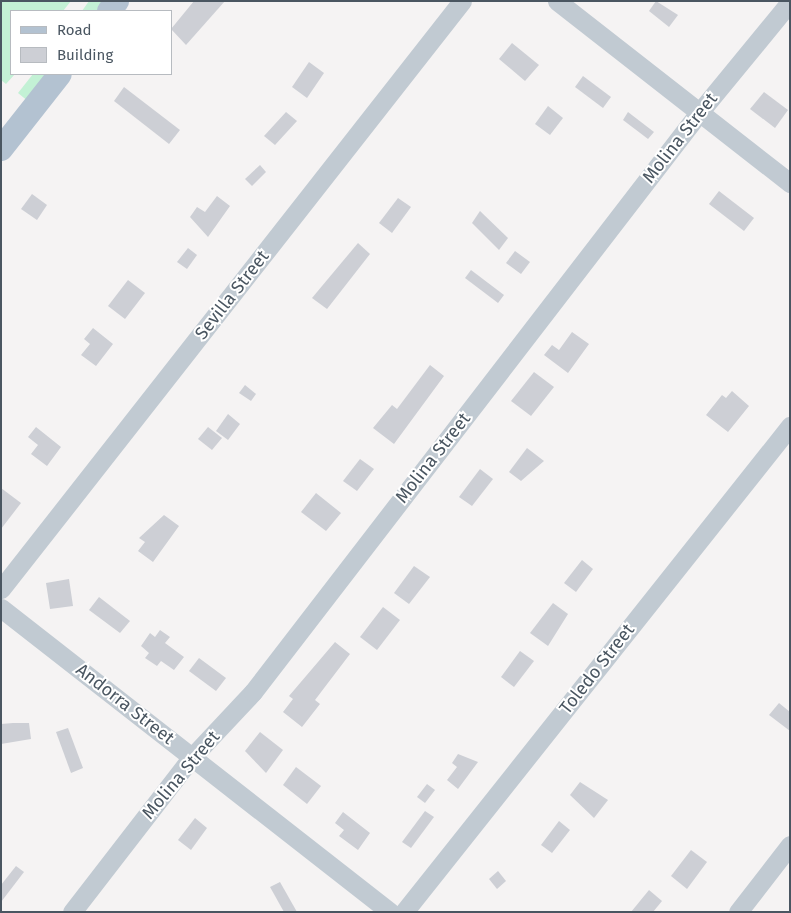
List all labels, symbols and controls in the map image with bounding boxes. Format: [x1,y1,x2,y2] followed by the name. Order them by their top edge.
[10,10,172,75] legend
[57,21,92,39] text: Road
[57,46,113,64] text: Building
[638,88,722,188] street label: Molina Street
[190,246,274,344] street label: Sevilla Street
[391,408,475,508] street label: Molina Street
[555,620,639,718] street label: Toledo Street
[72,659,178,749] street label: Andorra Street
[138,726,224,824] street label: Molina Street

